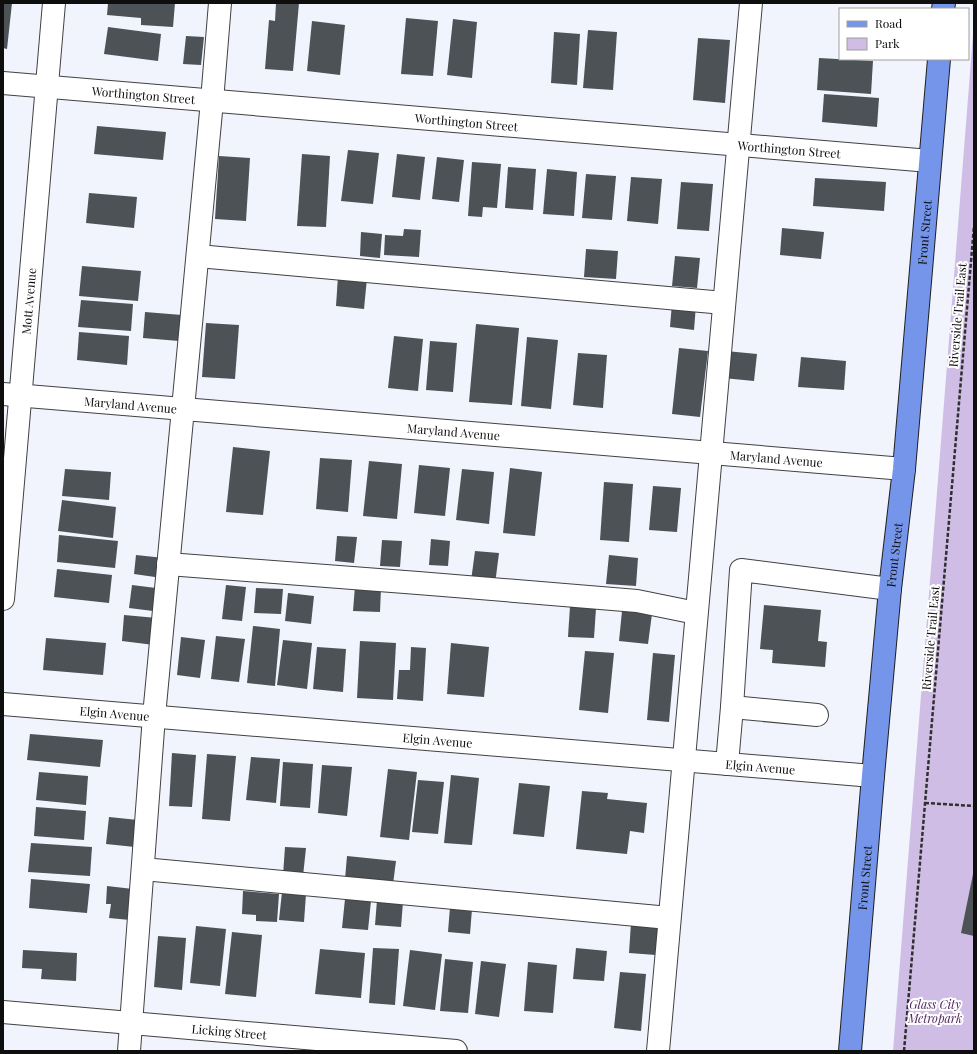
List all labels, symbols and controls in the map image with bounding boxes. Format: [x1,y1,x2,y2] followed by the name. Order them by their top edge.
[839,8,969,60] legend
[875,15,902,31] text: Road
[875,35,900,51] text: Park
[90,82,196,107] street label: Worthington Street
[413,110,519,134] street label: Worthington Street
[736,137,842,162] street label: Worthington Street
[913,199,935,265] street label: Front Street
[944,261,970,368] street label: Riverside Trail East
[18,267,39,335] street label: Mott Avenue
[83,393,178,416] street label: Maryland Avenue
[406,420,501,443] street label: Maryland Avenue
[729,447,823,470] street label: Maryland Avenue
[882,521,906,588] street label: Front Street
[917,584,943,691] street label: Riverside Trail East
[79,702,150,724] street label: Elgin Avenue
[402,729,473,751] street label: Elgin Avenue
[725,756,796,778] street label: Elgin Avenue
[854,844,875,911] street label: Front Street
[907,996,962,1026] park label: Glass City Metropark
[191,1020,268,1043] street label: Licking Street

